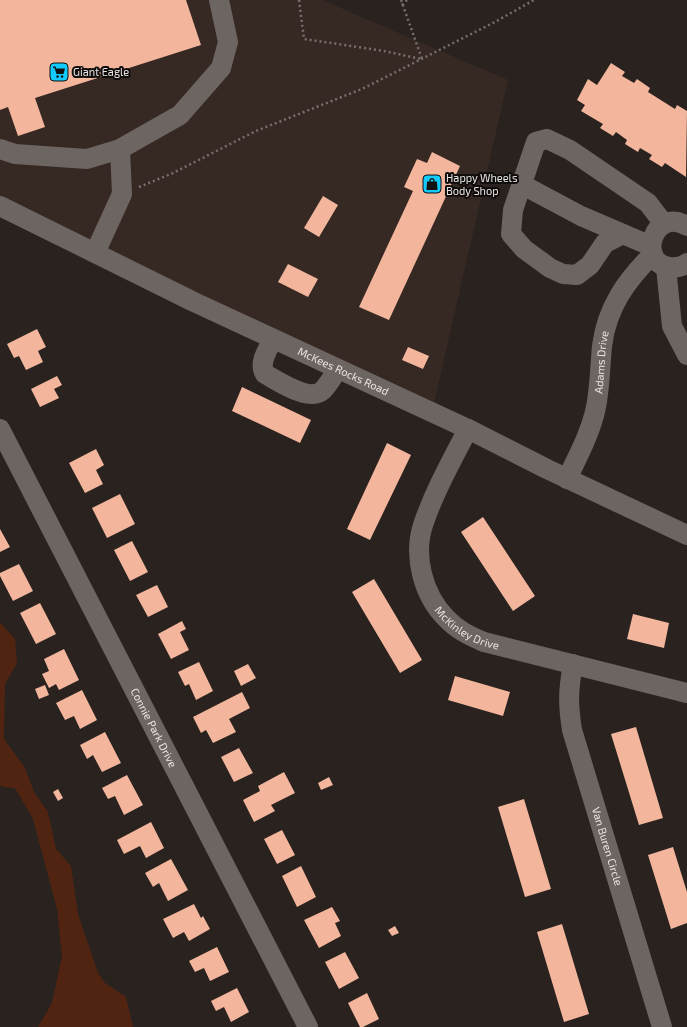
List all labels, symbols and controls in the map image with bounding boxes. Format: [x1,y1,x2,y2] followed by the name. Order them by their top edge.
[48,61,70,83] supermarket icon: Giant Eagle
[73,65,129,78] place label: Giant Eagle
[446,171,518,197] place label: Happy Wheels Body Shop
[421,173,443,195] shop icon: Happy Wheels Body Shop
[591,329,611,394] street label: Adams Drive
[296,344,391,397] street label: McKees Rocks Road
[433,603,501,652] street label: McKinley Drive
[128,686,180,769] street label: Connie Park Drive
[590,805,626,887] street label: Van Buren Circle

